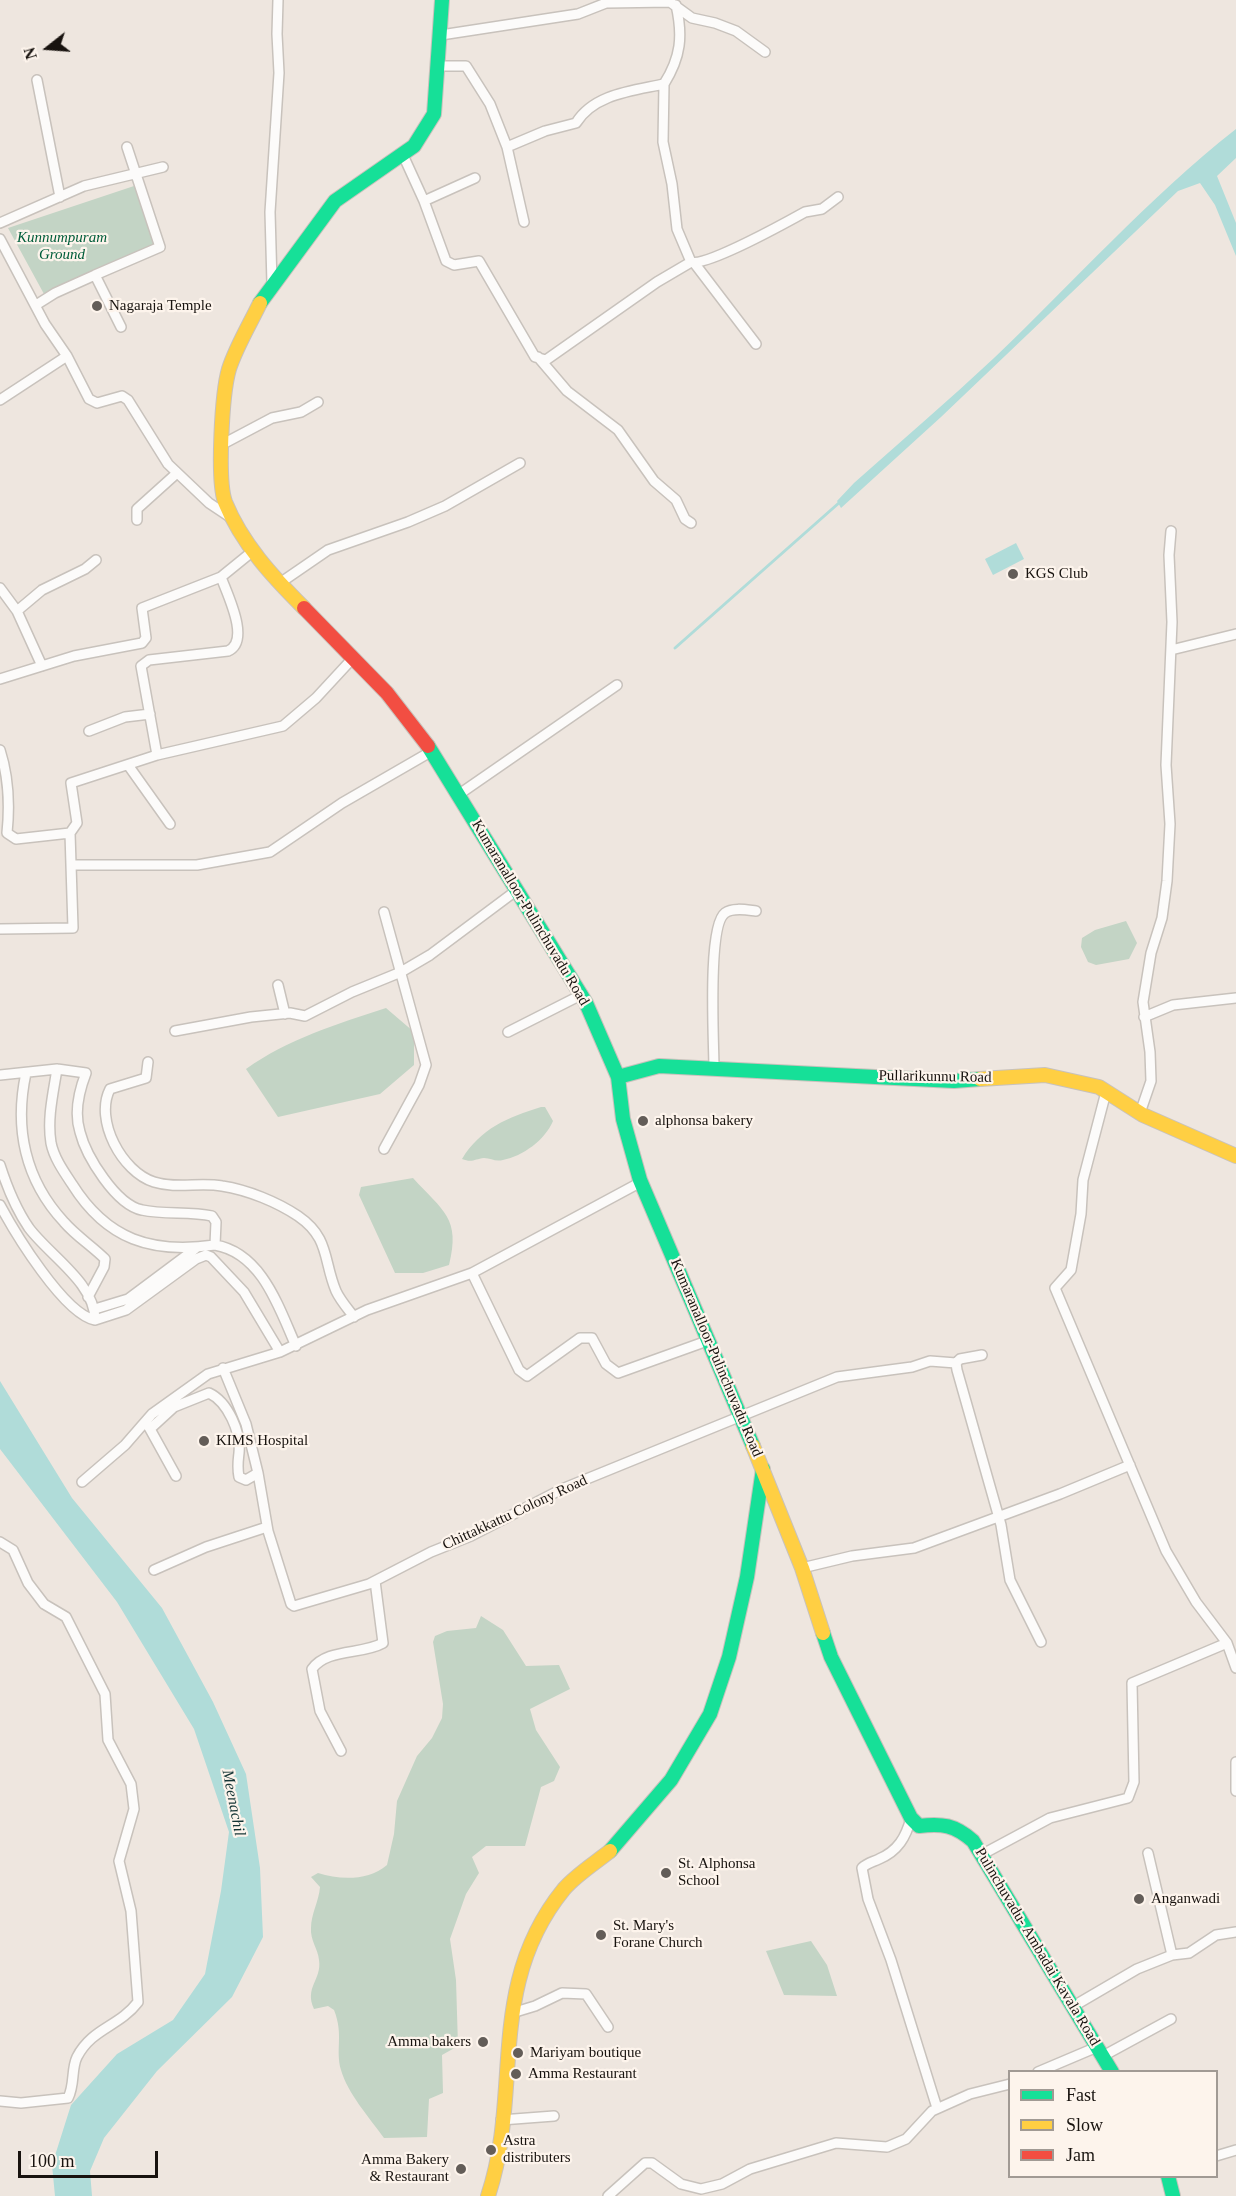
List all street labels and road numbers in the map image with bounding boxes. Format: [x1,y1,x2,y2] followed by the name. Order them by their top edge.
[467,817,593,1009] street label: Kumaranalloor-Pulinchuvadu Road
[878,1067,992,1087] street label: Pullarikunnu Road
[666,1256,766,1460] street label: Kumaranalloor-Pulinchuvadu Road
[440,1472,590,1554] street label: Chittakkattu Colony Road
[971,1845,1103,2049] street label: Pulinchuvadu- Ambadai Kavala Road

